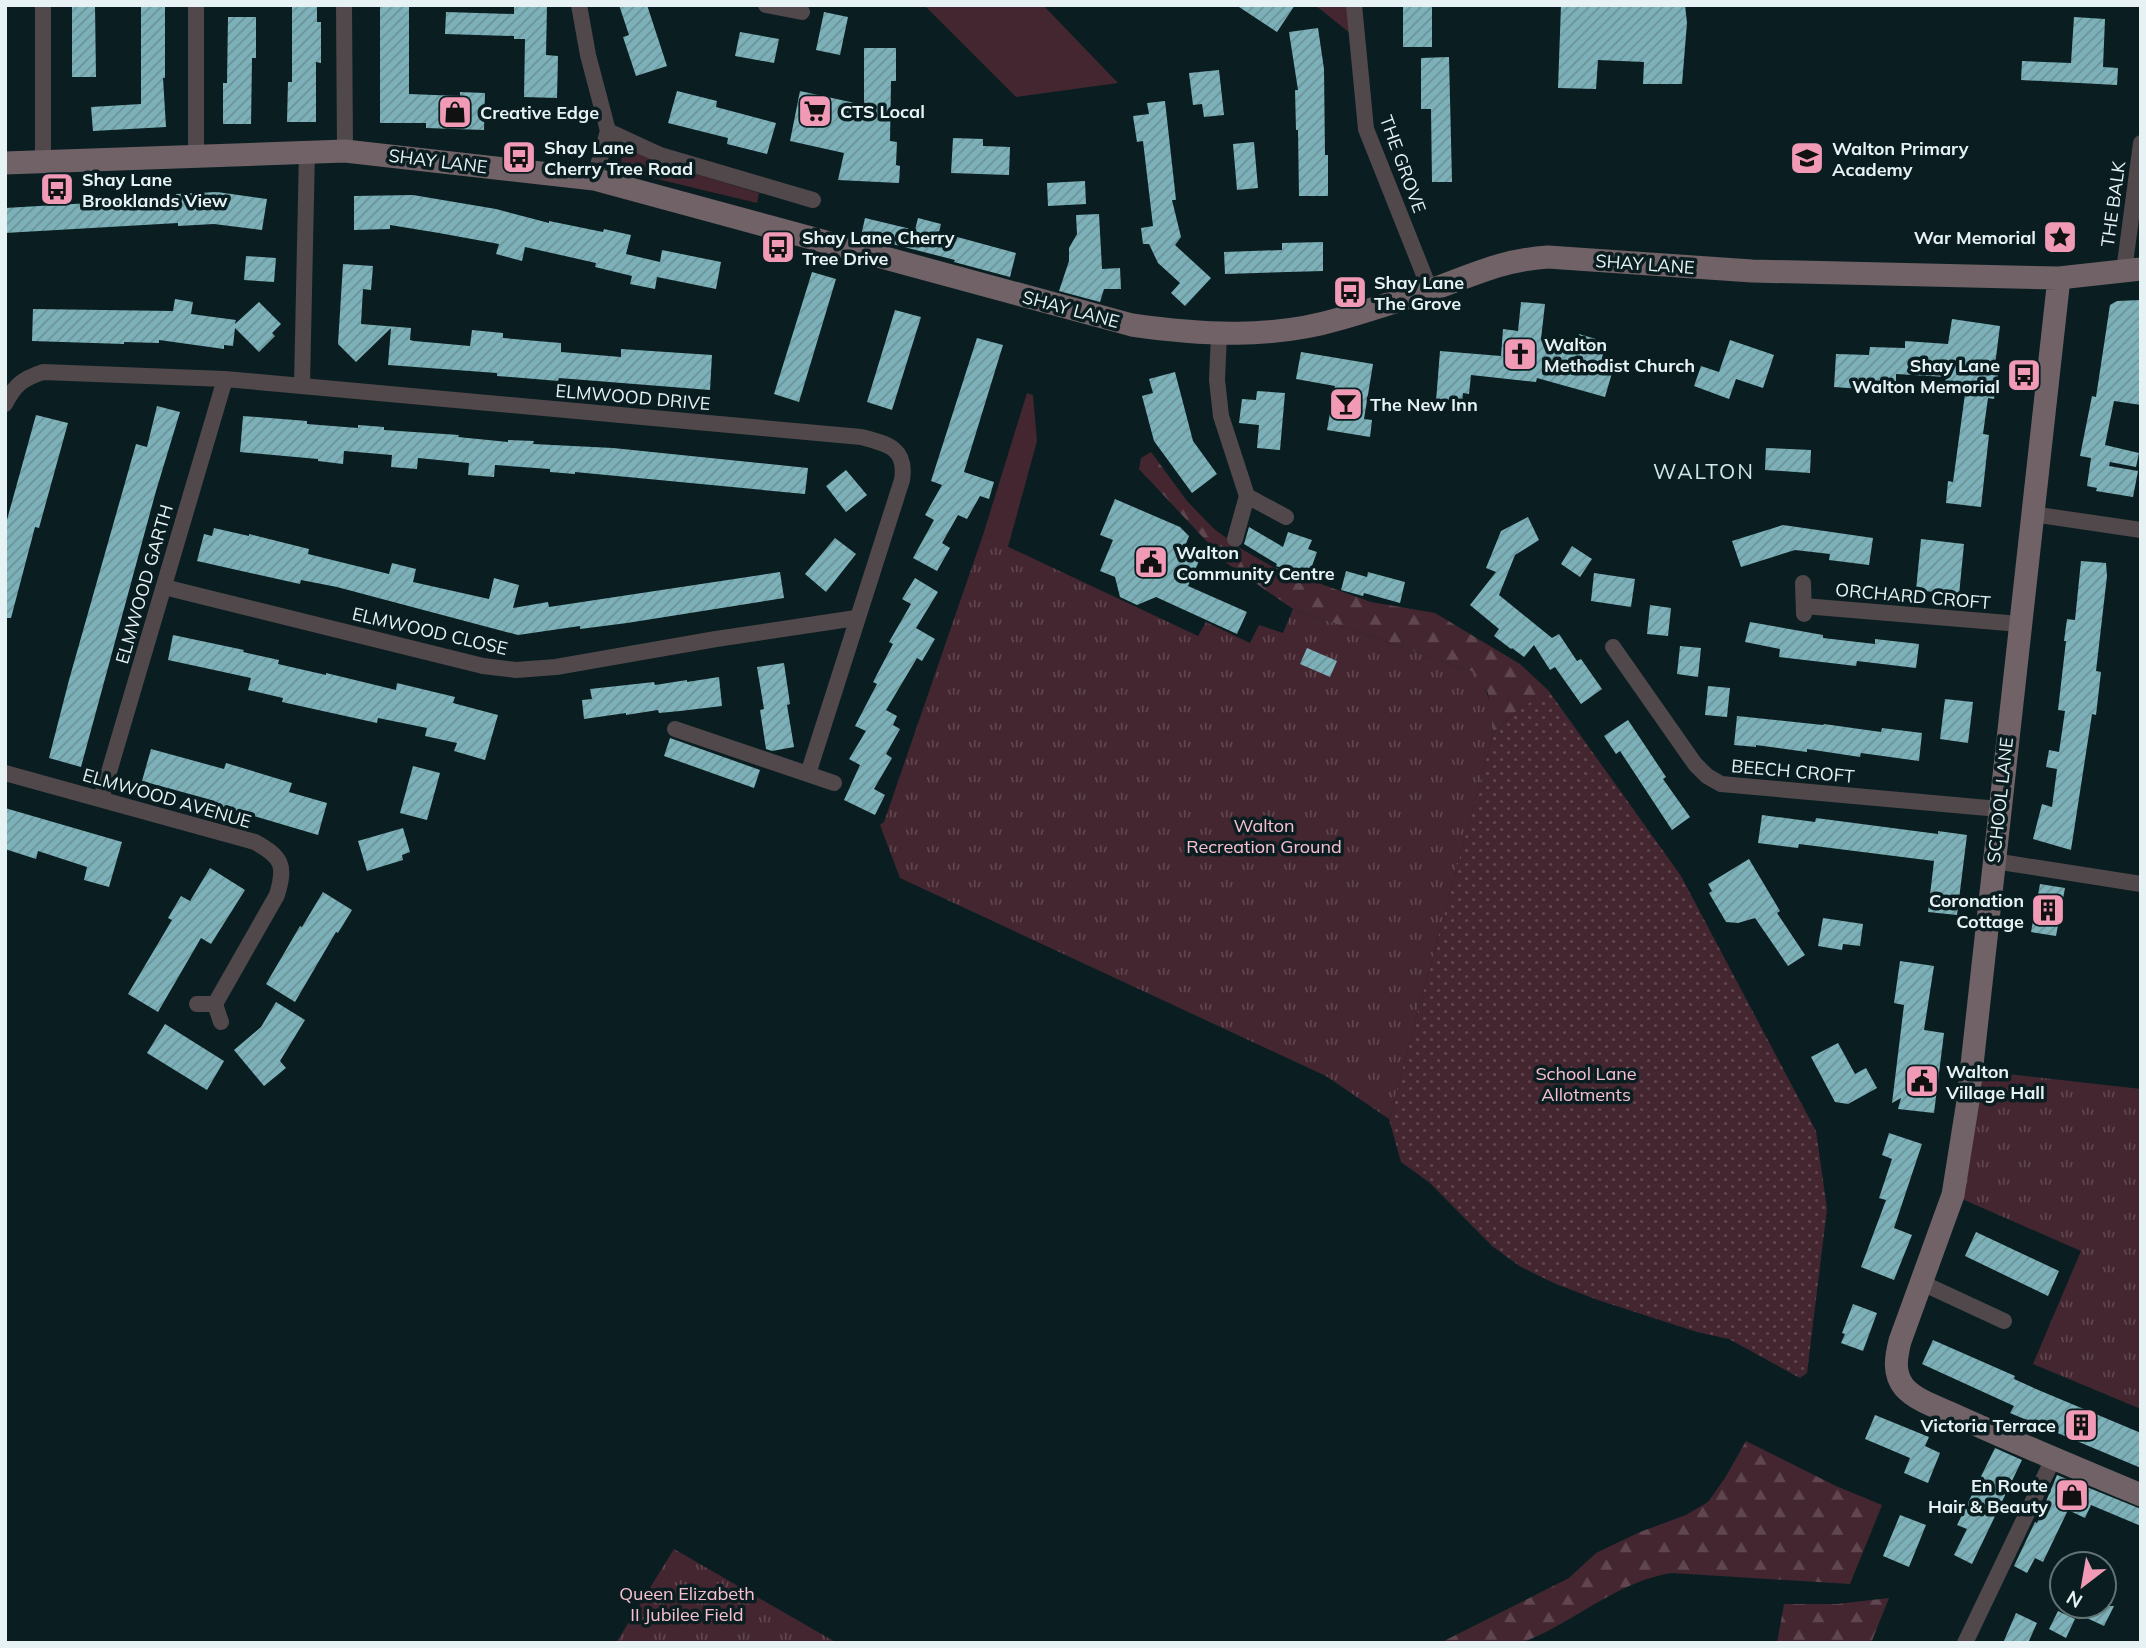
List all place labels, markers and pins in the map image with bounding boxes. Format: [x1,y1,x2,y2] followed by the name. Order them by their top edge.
[796,92,834,130] supermarket icon: CTS Local
[436,93,474,131] shop icon: Creative Edge
[840,100,925,123] place label: CTS Local
[480,101,599,124] place label: Creative Edge
[544,136,693,180] place label: Shay Lane Cherry Tree Road
[1832,137,1969,181] place label: Walton Primary Academy
[500,138,538,176] bus stop icon: Shay Lane Cherry Tree Road
[1788,139,1826,177] school or university icon: Walton Primary Academy
[82,168,228,212] place label: Shay Lane Brooklands View
[38,170,76,208] bus stop icon: Shay Lane Brooklands View
[2041,218,2079,256] place icon: War Memorial
[802,226,955,270] place label: Shay Lane Cherry Tree Drive
[1914,226,2036,249] place label: War Memorial
[759,228,797,266] bus stop icon: Shay Lane Cherry Tree Drive
[1374,271,1464,315] place label: Shay Lane The Grove
[1331,273,1369,311] bus stop icon: Shay Lane The Grove
[1544,333,1695,377] place label: Walton Methodist Church
[1501,335,1539,373] church icon: Walton Methodist Church
[1852,354,2000,398] place label: Shay Lane Walton Memorial
[2005,356,2043,394] bus stop icon: Shay Lane Walton Memorial
[1327,385,1365,423] bar icon: The New Inn
[1370,393,1478,416] place label: The New Inn
[1176,541,1335,585] place label: Walton Community Centre
[1132,543,1170,581] public building icon: Walton Community Centre
[1929,889,2024,933] place label: Coronation Cottage
[2029,891,2067,929] building icon: Coronation Cottage
[1945,1060,2045,1104] place label: Walton Village Hall
[1903,1062,1941,1100] public building icon: Walton Village Hall
[2062,1406,2100,1444] building icon: Victoria Terrace
[1919,1414,2056,1437] place label: Victoria Terrace
[1928,1474,2048,1518] place label: En Route Hair & Beauty
[2053,1476,2091,1514] shop icon: En Route Hair & Beauty

